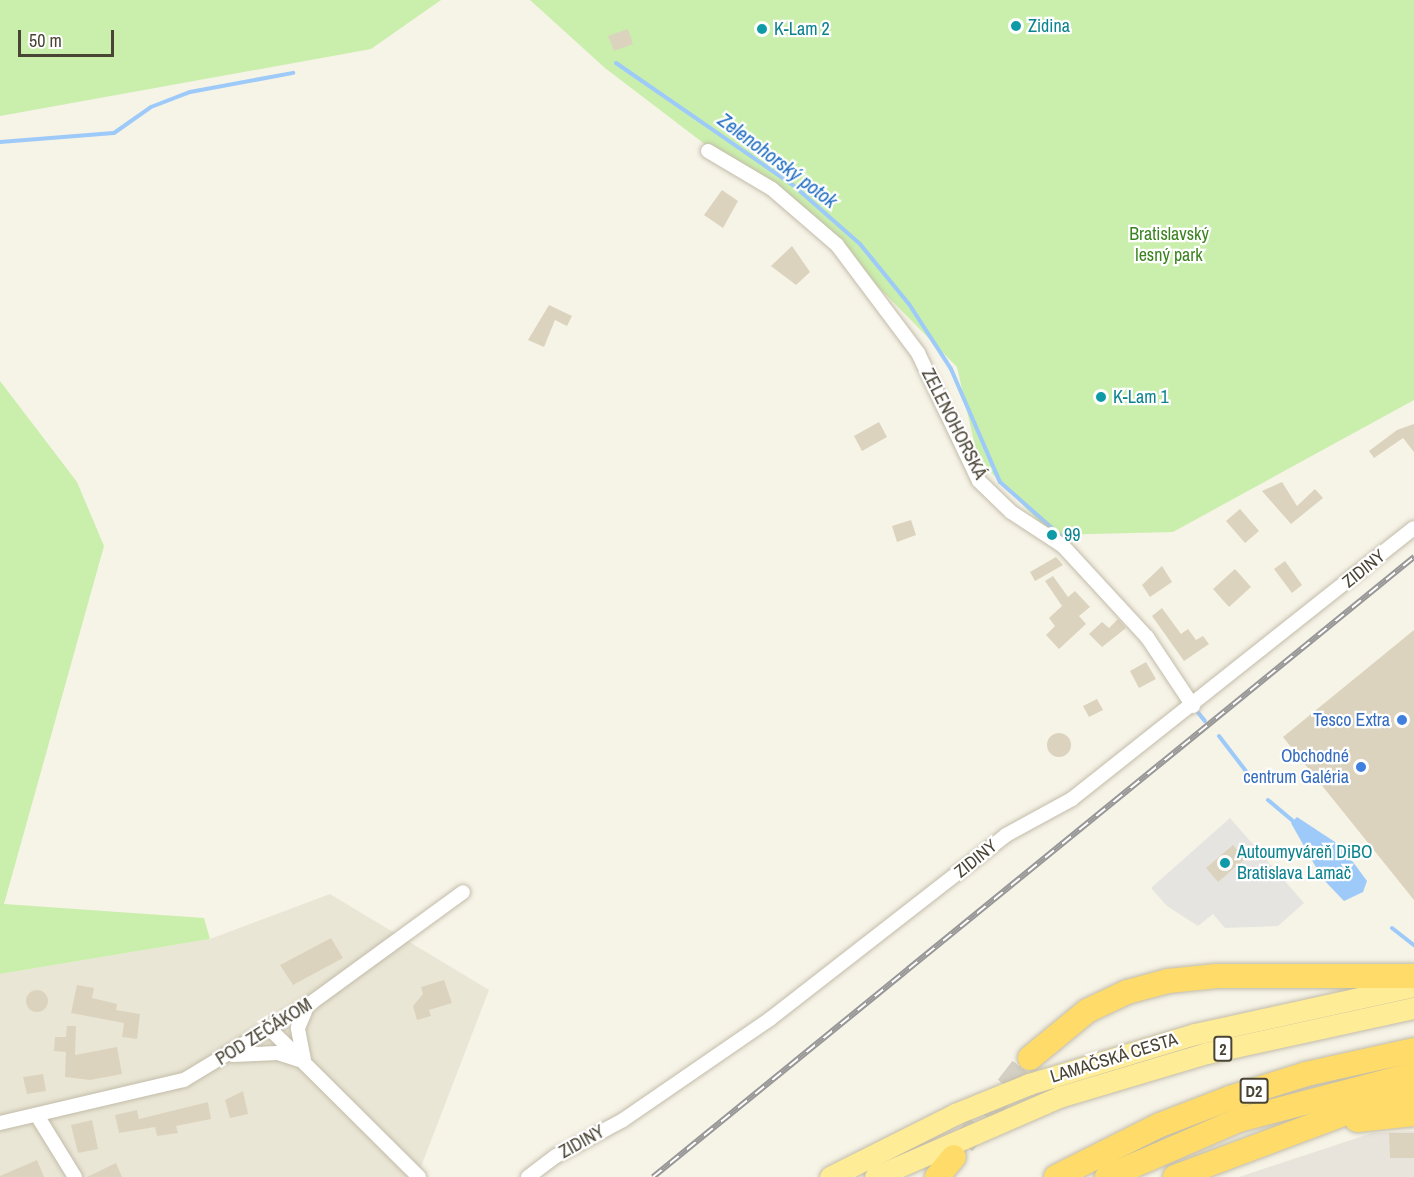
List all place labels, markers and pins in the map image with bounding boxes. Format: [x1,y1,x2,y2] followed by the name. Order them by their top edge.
[1028,15,1070,37] place label: Zidina
[774,18,830,40] place label: K-Lam 2
[1009,19,1023,33] marker: Zidina
[755,22,769,36] marker: K-Lam 2
[1113,386,1169,408] place label: K-Lam 1
[1094,390,1108,404] marker: K-Lam 1
[1064,524,1080,546] place label: 99
[1045,528,1059,542] marker: 99
[1313,709,1390,731] place label: Tesco Extra
[1395,713,1409,727] marker: Tesco Extra
[1243,746,1349,789] place label: Obchodné centrum Galéria
[1354,760,1368,774] marker: Obchodné centrum Galéria
[1237,842,1372,884] place label: Autoumyváreň DiBO Bratislava Lamač
[1218,856,1232,870] marker: Autoumyváreň DiBO Bratislava Lamač

